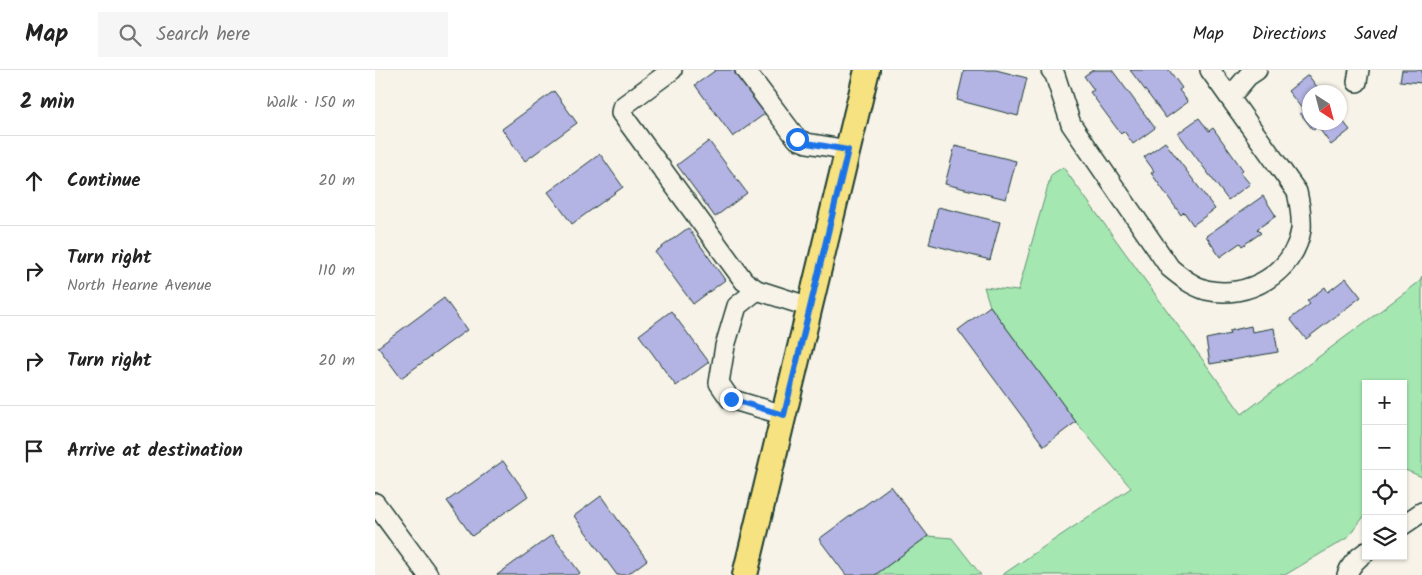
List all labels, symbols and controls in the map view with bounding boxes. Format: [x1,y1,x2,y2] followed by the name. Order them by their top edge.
[98,12,448,57] search box
[25,15,68,54] text: Map
[156,20,250,50] text: Search here
[1192,20,1224,49] text: Map
[1252,20,1326,49] text: Directions
[1354,20,1397,49] text: Saved
[116,21,144,49] icon: search
[1302,85,1347,130] north arrow
[20,86,75,119] text: 2 min
[266,90,355,115] text: Walk · 150 m
[786,128,809,151] route start
[67,166,140,196] text: Continue
[20,167,48,195] icon: ahead
[319,168,355,193] text: 20 m
[67,243,152,273] text: Turn right
[20,257,48,285] icon: right
[318,258,355,283] text: 110 m
[67,273,212,298] text: North Hearne Avenue
[67,346,152,376] text: Turn right
[20,347,48,375] icon: right
[319,348,355,373] text: 20 m
[1362,380,1407,560] map controls
[1362,380,1407,425] button: +
[720,388,743,411] route end
[1362,425,1407,470] button: −
[67,436,243,466] text: Arrive at destination
[20,437,48,465] icon: arrive
[1362,470,1407,515] button: locate
[1362,515,1407,560] button: layers

